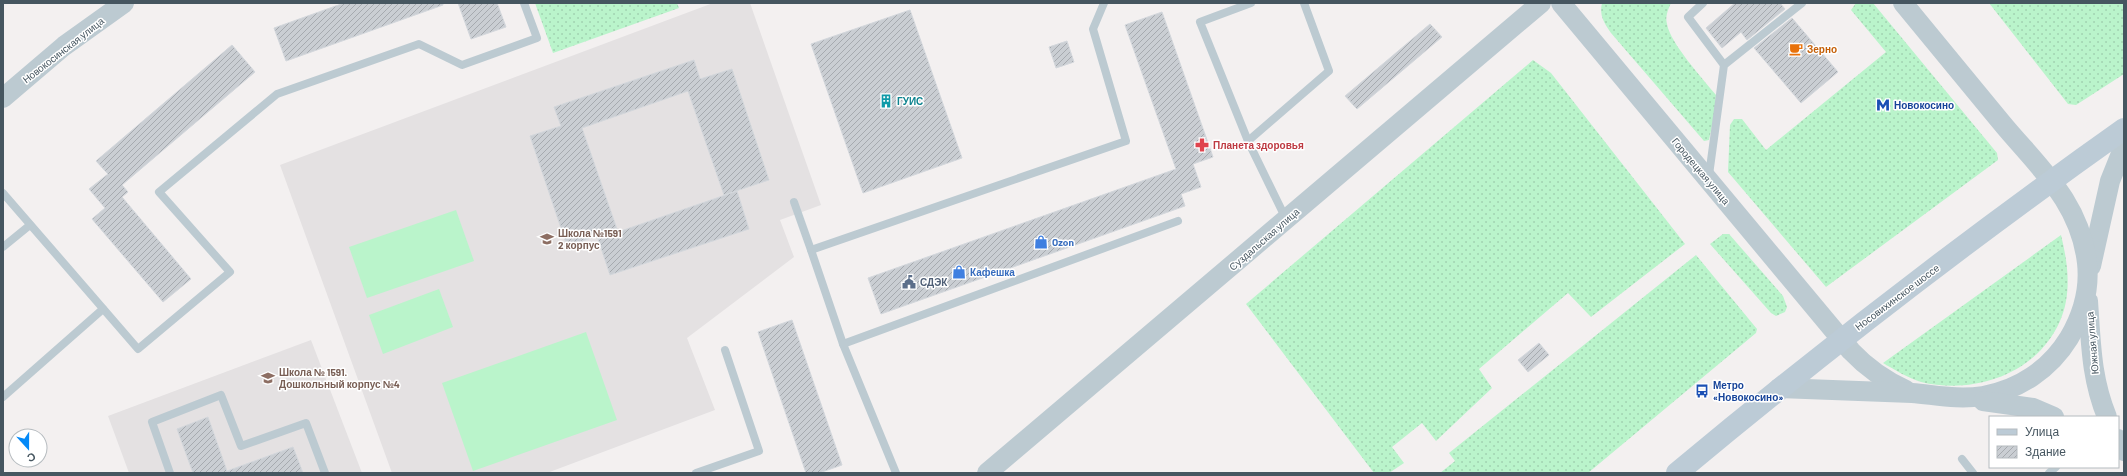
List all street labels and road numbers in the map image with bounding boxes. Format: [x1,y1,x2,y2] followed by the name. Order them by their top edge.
[20,14,106,85] street label: Новокосинская улица
[1670,135,1733,207] street label: Городецкая улица
[1226,205,1302,273] street label: Суздальская улица
[1853,261,1942,333] street label: Носовихинское шоссе
[2083,311,2101,375] street label: Южная улица

